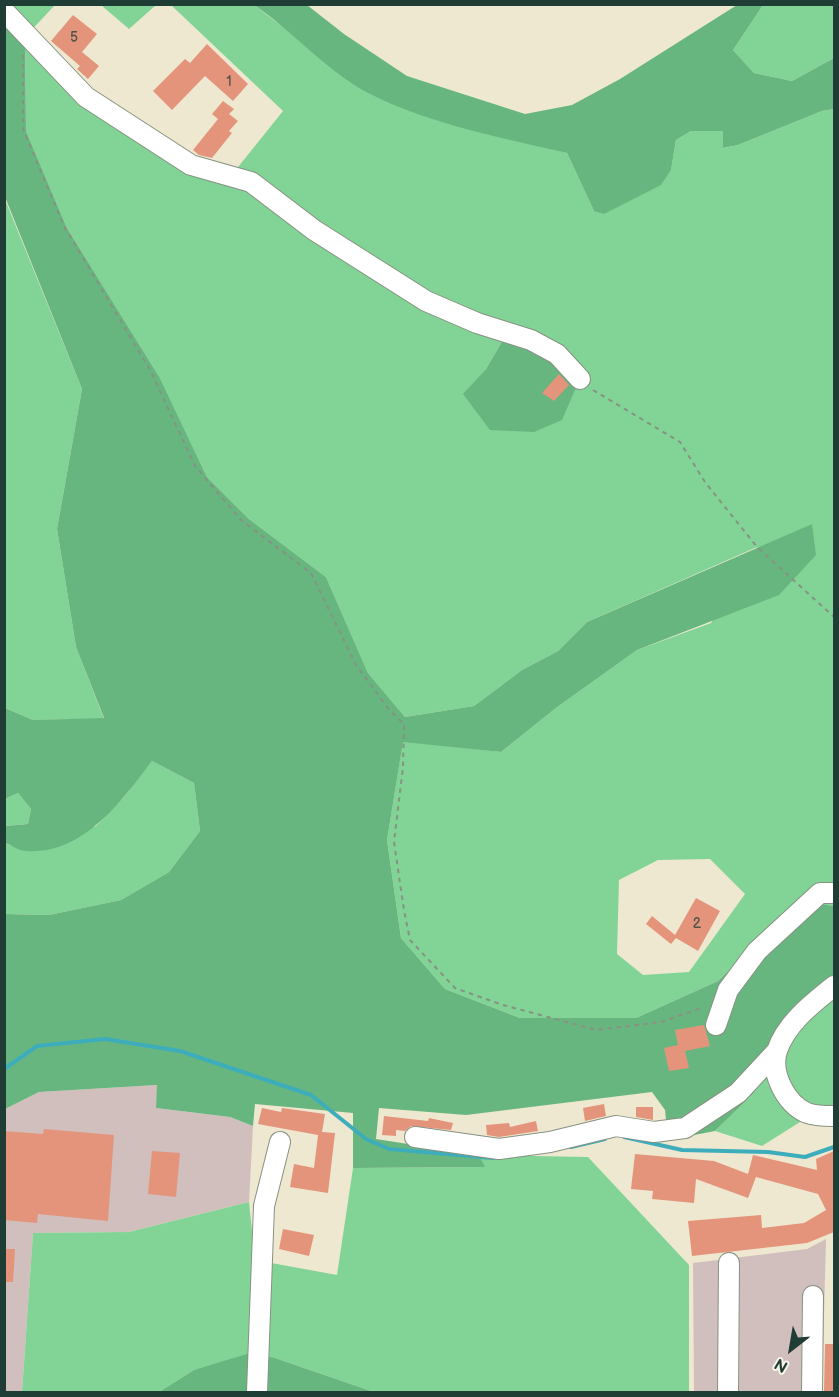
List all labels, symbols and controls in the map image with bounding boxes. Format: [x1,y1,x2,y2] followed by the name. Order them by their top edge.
[70,30,78,46] house number: 5
[226,74,232,90] house number: 1
[693,916,701,932] house number: 2
[761,1319,821,1379] north arrow
[771,1354,792,1376] text: N

